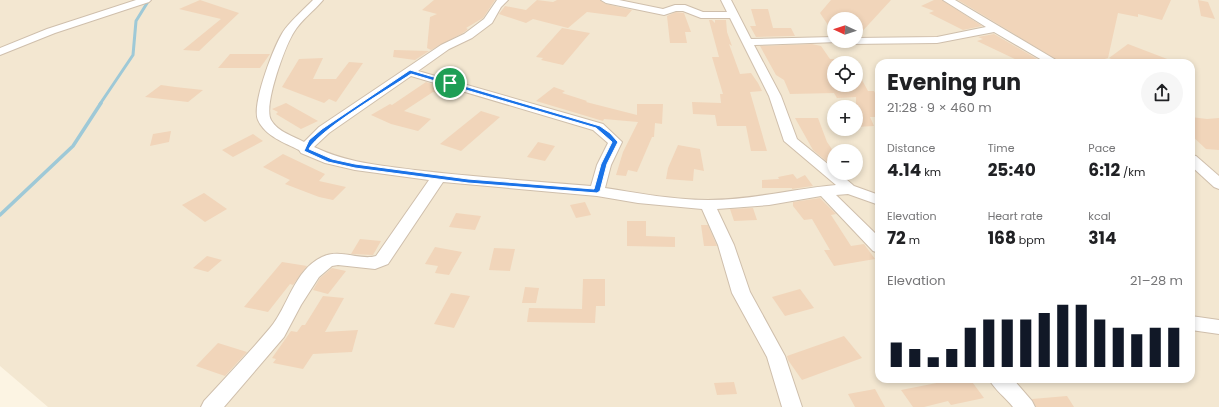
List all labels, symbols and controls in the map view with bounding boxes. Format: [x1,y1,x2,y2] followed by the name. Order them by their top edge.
[827,12,863,48] north arrow
[827,12,863,180] map controls
[827,56,863,92] button: locate
[433,66,467,100] pin
[887,67,1021,98] text: Evening run
[439,72,461,94] icon: arrive
[1141,72,1183,114] button: share
[887,98,992,117] text: 21:28 · 9 × 460 m
[827,100,863,136] button: +
[887,140,935,156] text: Distance
[988,140,1014,156] text: Time
[1088,140,1116,156] text: Pace
[827,144,863,180] button: −
[887,158,921,182] text: 4.14
[988,158,1036,182] text: 25:40
[1088,158,1120,182] text: 6:12
[921,164,941,180] text: km
[1120,164,1145,180] text: /km
[887,208,937,224] text: Elevation
[988,208,1043,224] text: Heart rate
[1088,208,1111,224] text: kcal
[887,226,906,250] text: 72
[988,226,1016,250] text: 168
[1088,226,1117,250] text: 314
[906,232,920,248] text: m
[1016,232,1045,248] text: bpm
[887,271,946,290] text: Elevation
[1130,271,1183,290] text: 21–28 m

